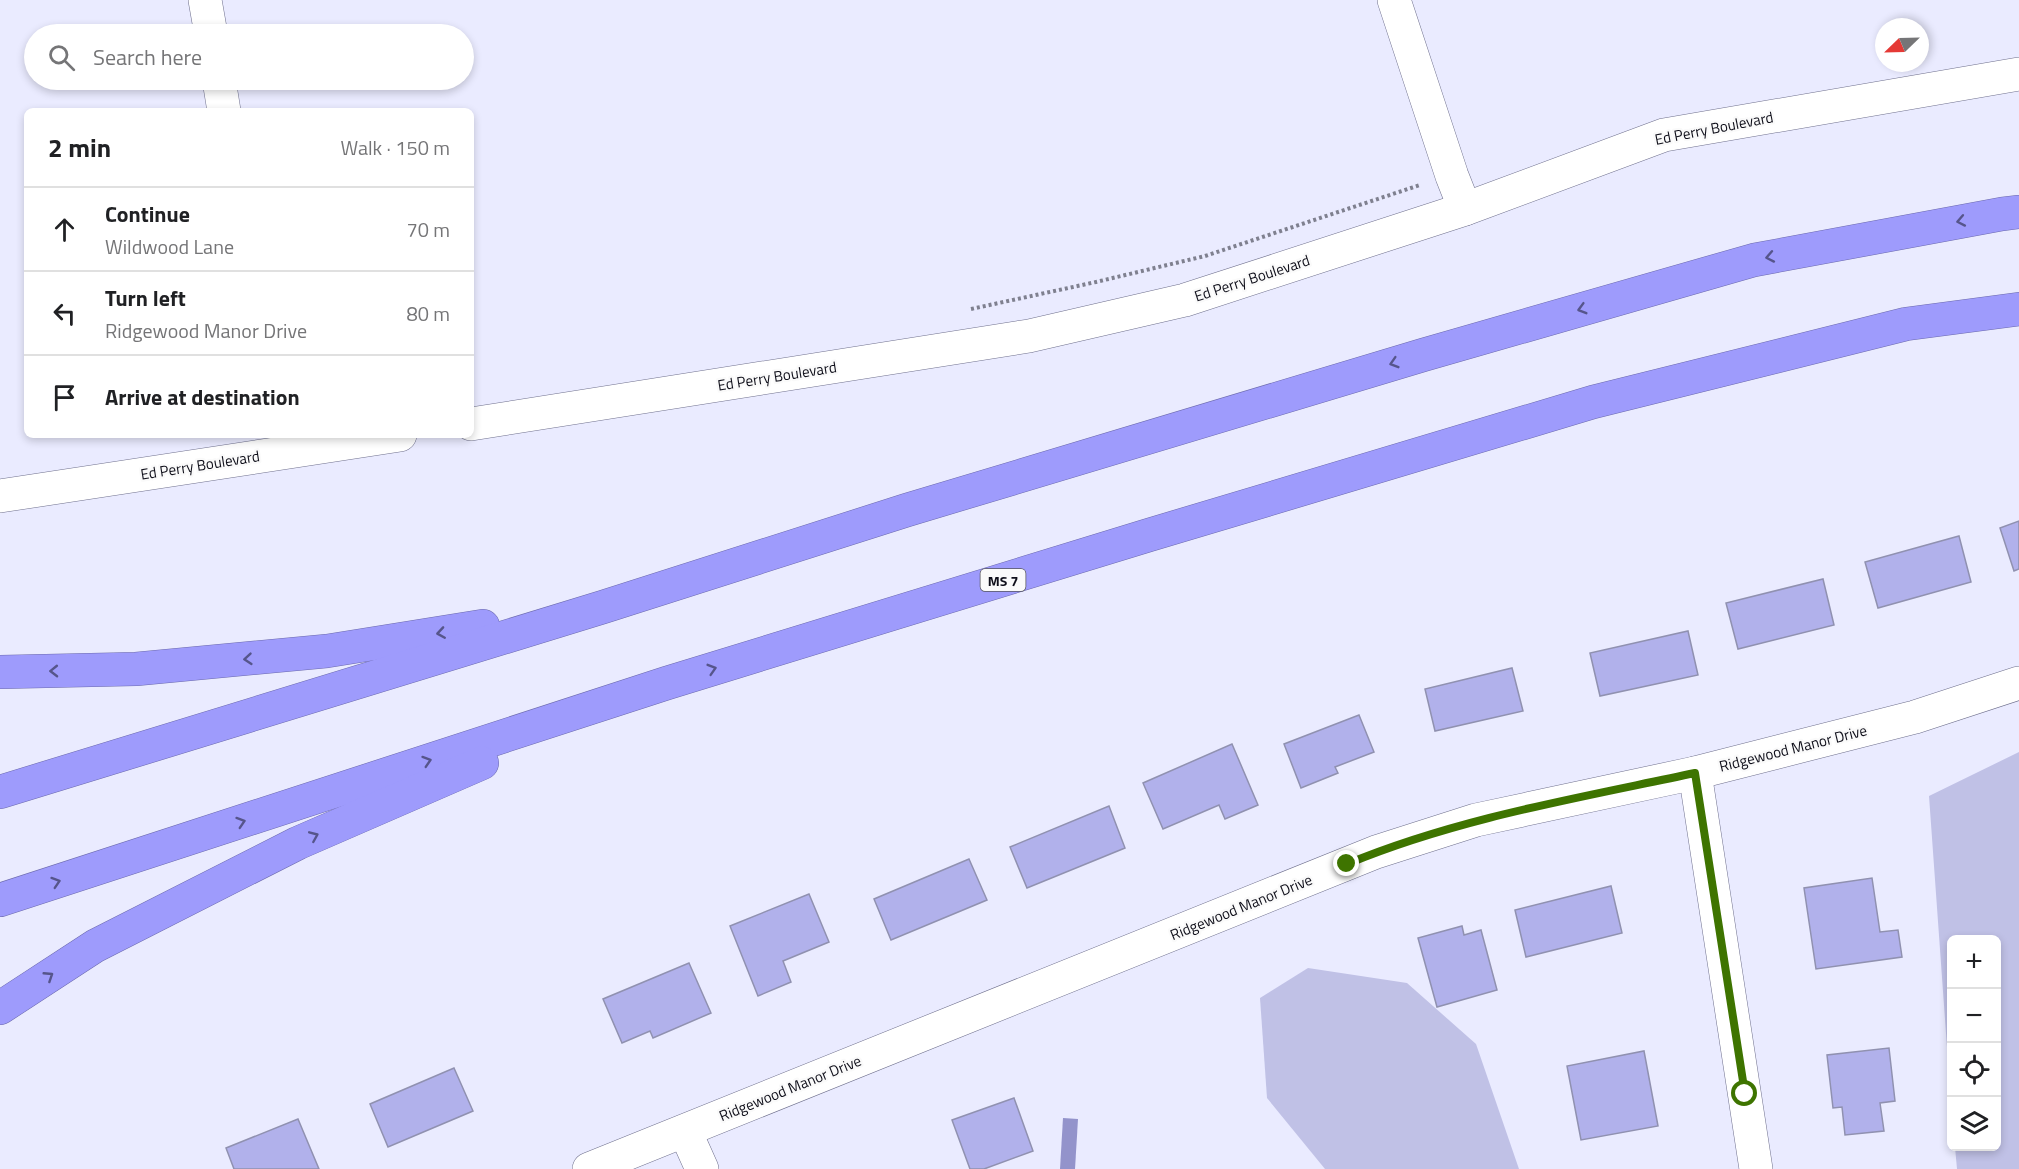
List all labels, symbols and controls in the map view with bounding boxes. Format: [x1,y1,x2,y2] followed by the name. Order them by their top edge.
[1875,18,1929,72] north arrow
[24,24,474,90] search box
[93,40,202,74] text: Search here
[45,41,78,74] icon: search
[1653,105,1775,151] street label: Ed Perry Boulevard
[48,128,111,167] text: 2 min
[341,132,450,163] text: Walk · 150 m
[105,197,190,231] text: Continue
[48,213,81,246] icon: ahead
[406,214,450,245] text: 70 m
[1957,214,1967,227] one-way arrow
[105,231,234,262] text: Wildwood Lane
[1191,248,1313,308] street label: Ed Perry Boulevard
[1765,250,1775,263] one-way arrow
[105,281,186,315] text: Turn left
[48,297,81,330] icon: left
[406,298,450,329] text: 80 m
[1577,302,1588,314] one-way arrow
[105,315,307,346] text: Ridgewood Manor Drive
[716,355,838,397] street label: Ed Perry Boulevard
[1389,356,1400,368] one-way arrow
[105,380,300,414] text: Arrive at destination
[48,381,81,414] icon: arrive
[139,444,261,486] street label: Ed Perry Boulevard
[980,569,1026,591] road number: MS 7
[437,626,447,639] one-way arrow
[244,652,253,665] one-way arrow
[706,664,717,677] one-way arrow
[49,665,58,677] one-way arrow
[1717,719,1869,777] street label: Ridgewood Manor Drive
[421,756,432,769] one-way arrow
[235,817,246,829] one-way arrow
[308,831,319,843] one-way arrow
[1333,850,1359,876] route end
[1166,868,1316,946] street label: Ridgewood Manor Drive
[50,877,61,889] one-way arrow
[1947,935,2001,1151] map controls
[1947,935,2001,989] button: +
[42,972,53,983] one-way arrow
[1947,989,2001,1043] button: −
[1947,1043,2001,1097] button: locate
[715,1049,865,1127] street label: Ridgewood Manor Drive
[1731,1080,1757,1106] route start
[1947,1097,2001,1151] button: layers

